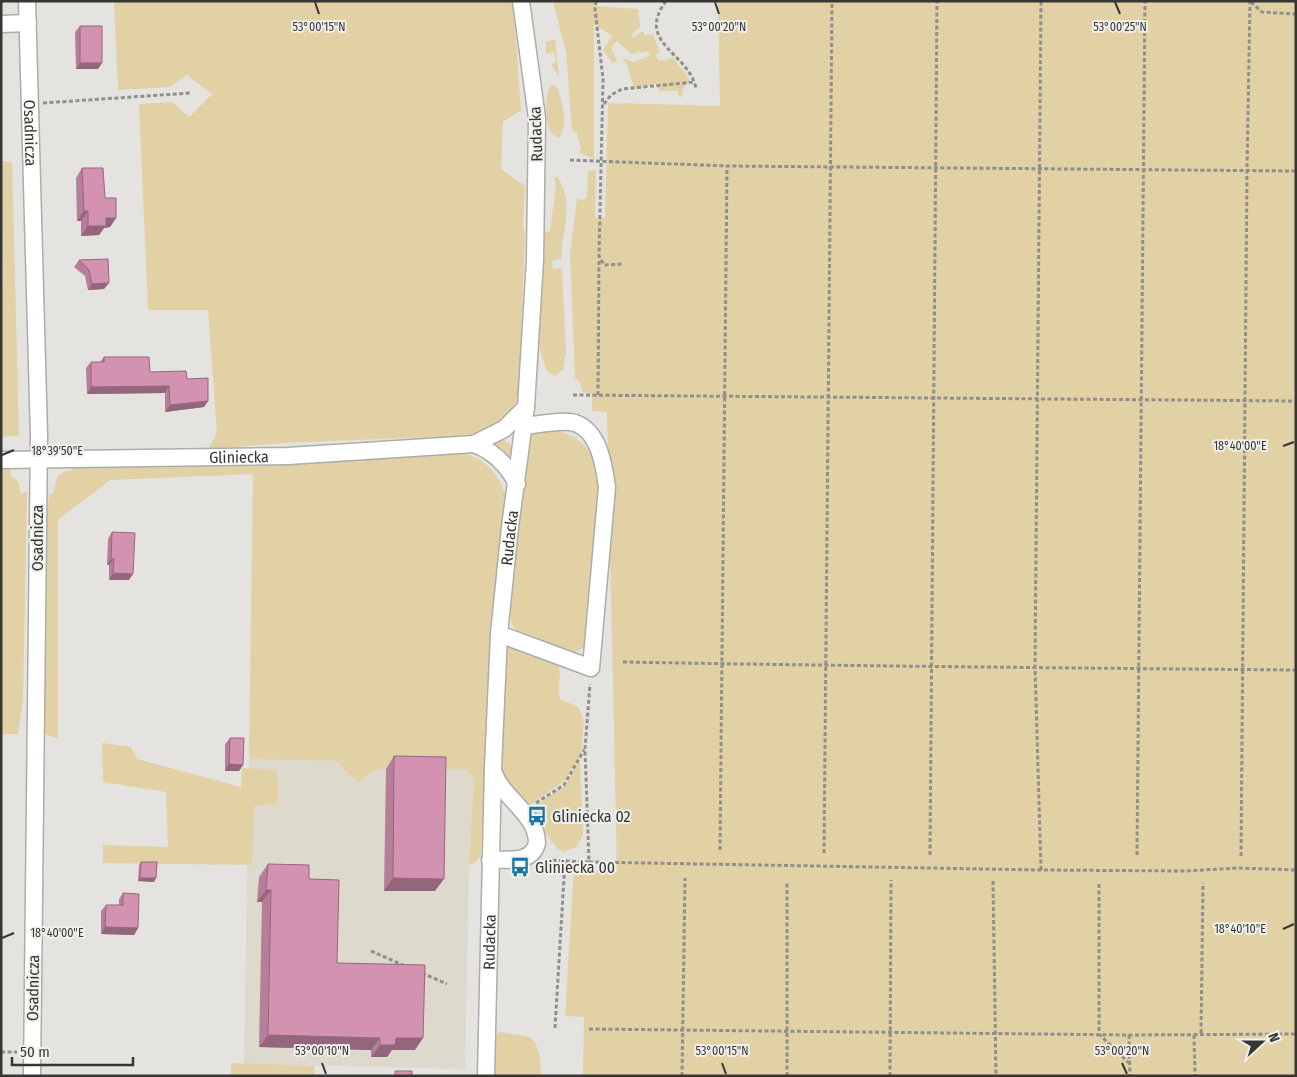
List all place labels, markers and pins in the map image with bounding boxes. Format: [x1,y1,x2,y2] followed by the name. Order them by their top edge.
[526,805,548,827] bus stop icon: Gliniecka 02
[552,807,631,826] place label: Gliniecka 02
[509,856,531,878] bus stop icon: Gliniecka 00
[535,858,615,877] place label: Gliniecka 00

